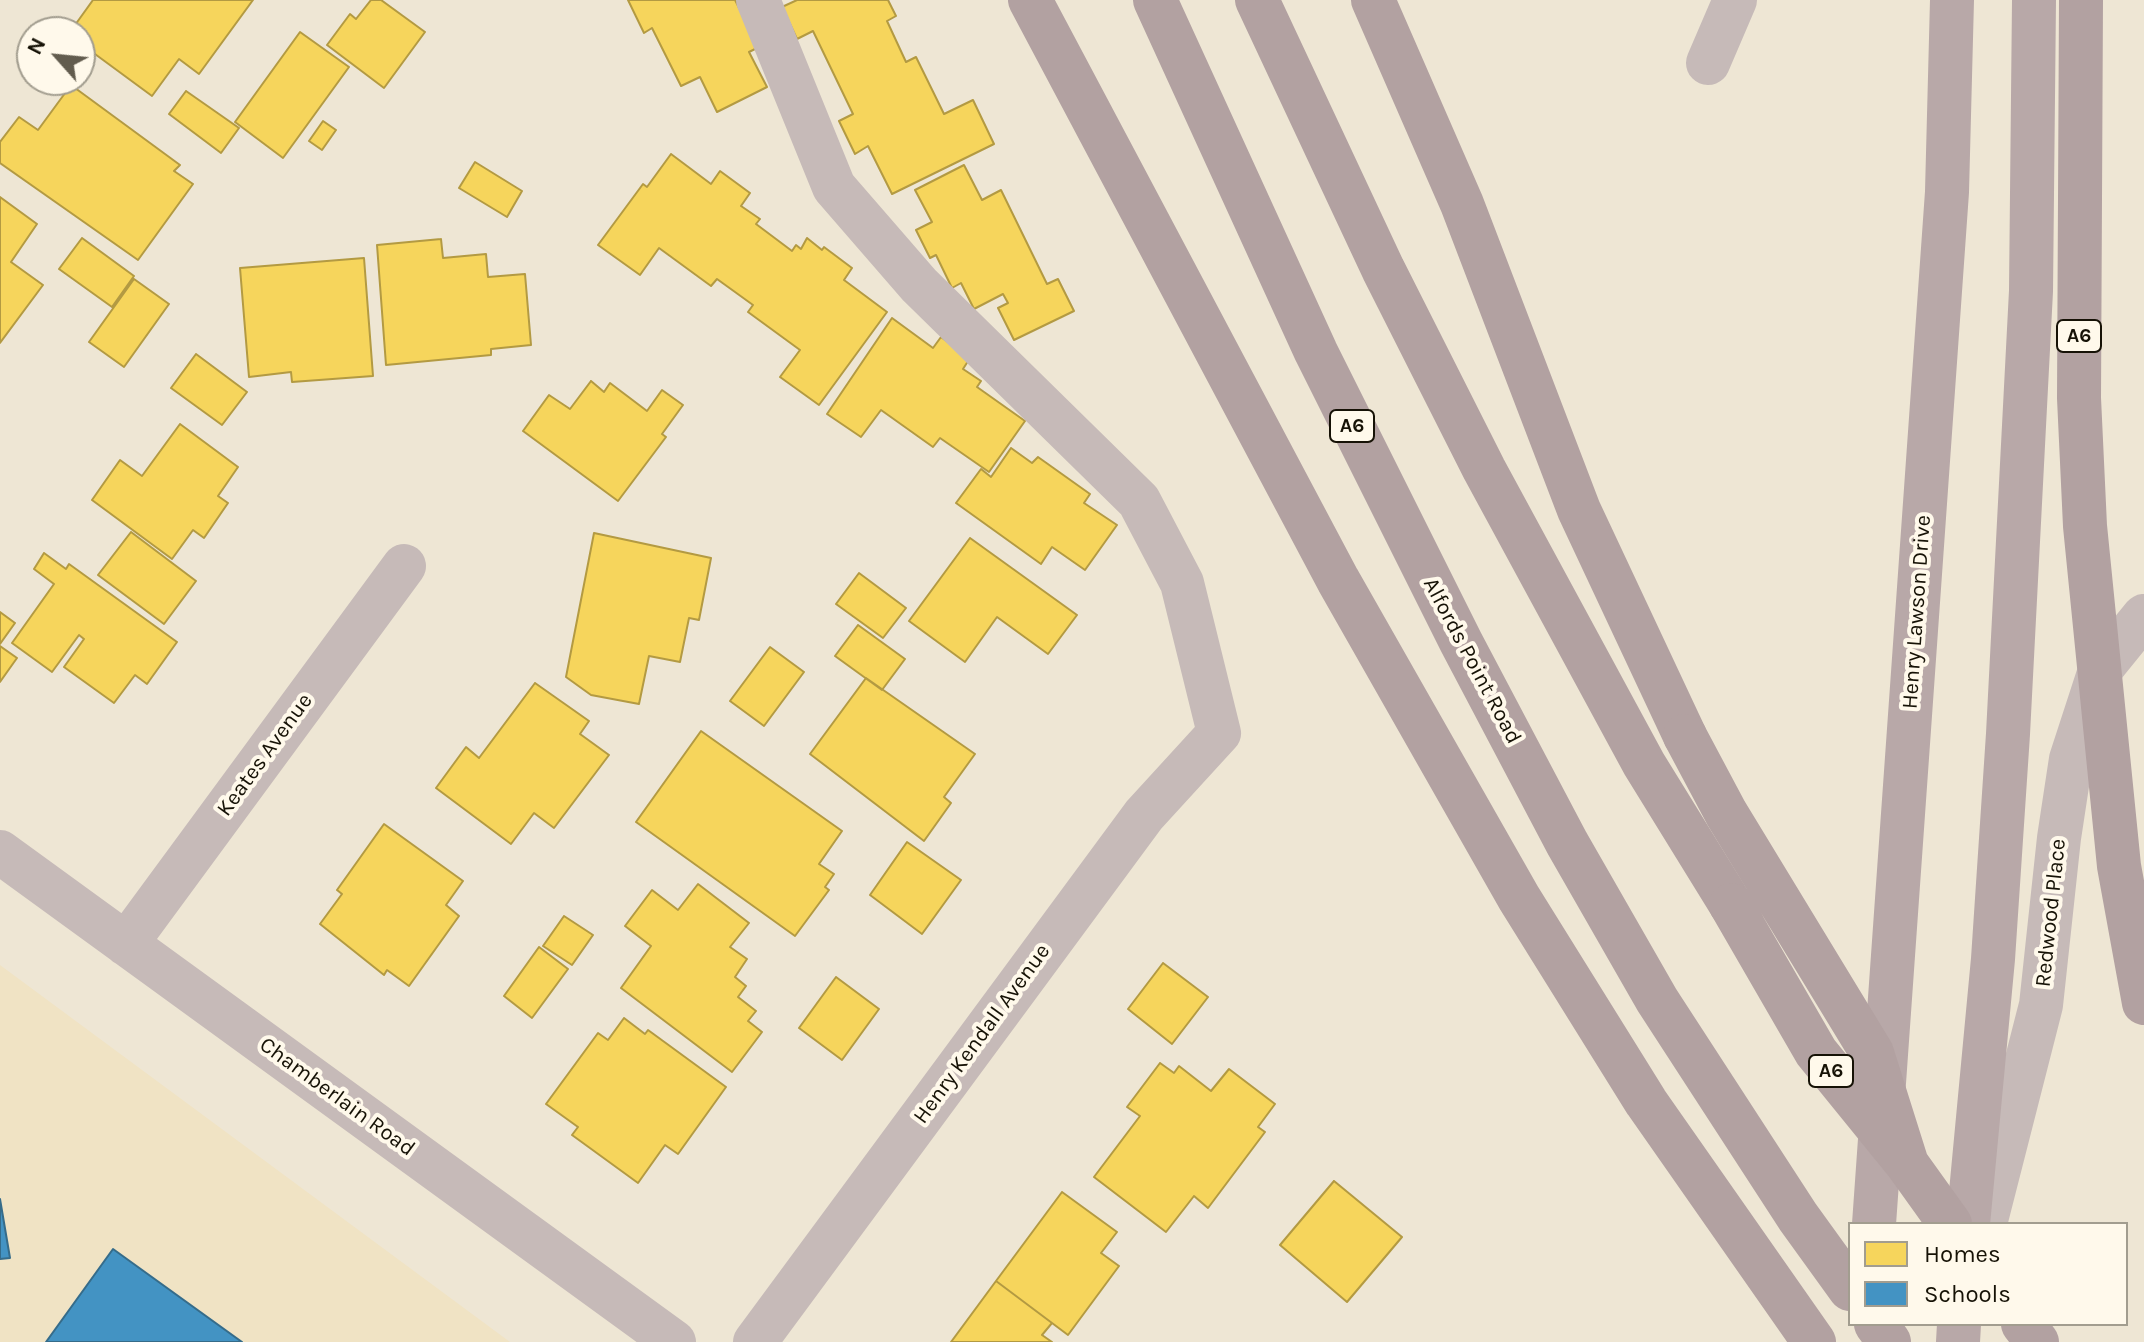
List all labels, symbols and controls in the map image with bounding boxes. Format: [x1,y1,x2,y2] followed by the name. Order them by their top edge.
[16,16,96,96] north arrow
[21,33,52,59] text: N
[2057,320,2101,352] road number: A6
[1330,410,1374,442] road number: A6
[1897,514,1937,710] street label: Henry Lawson Drive
[1417,573,1527,749] street label: Alfords Point Road
[212,688,318,822] street label: Keates Avenue
[2030,837,2072,989] street label: Redwood Place
[908,939,1056,1129] street label: Henry Kendall Avenue
[254,1032,420,1162] street label: Chamberlain Road
[1809,1055,1853,1087] road number: A6
[1848,1222,2128,1326] legend
[1924,1240,2001,1268] text: Homes
[1924,1280,2011,1308] text: Schools

